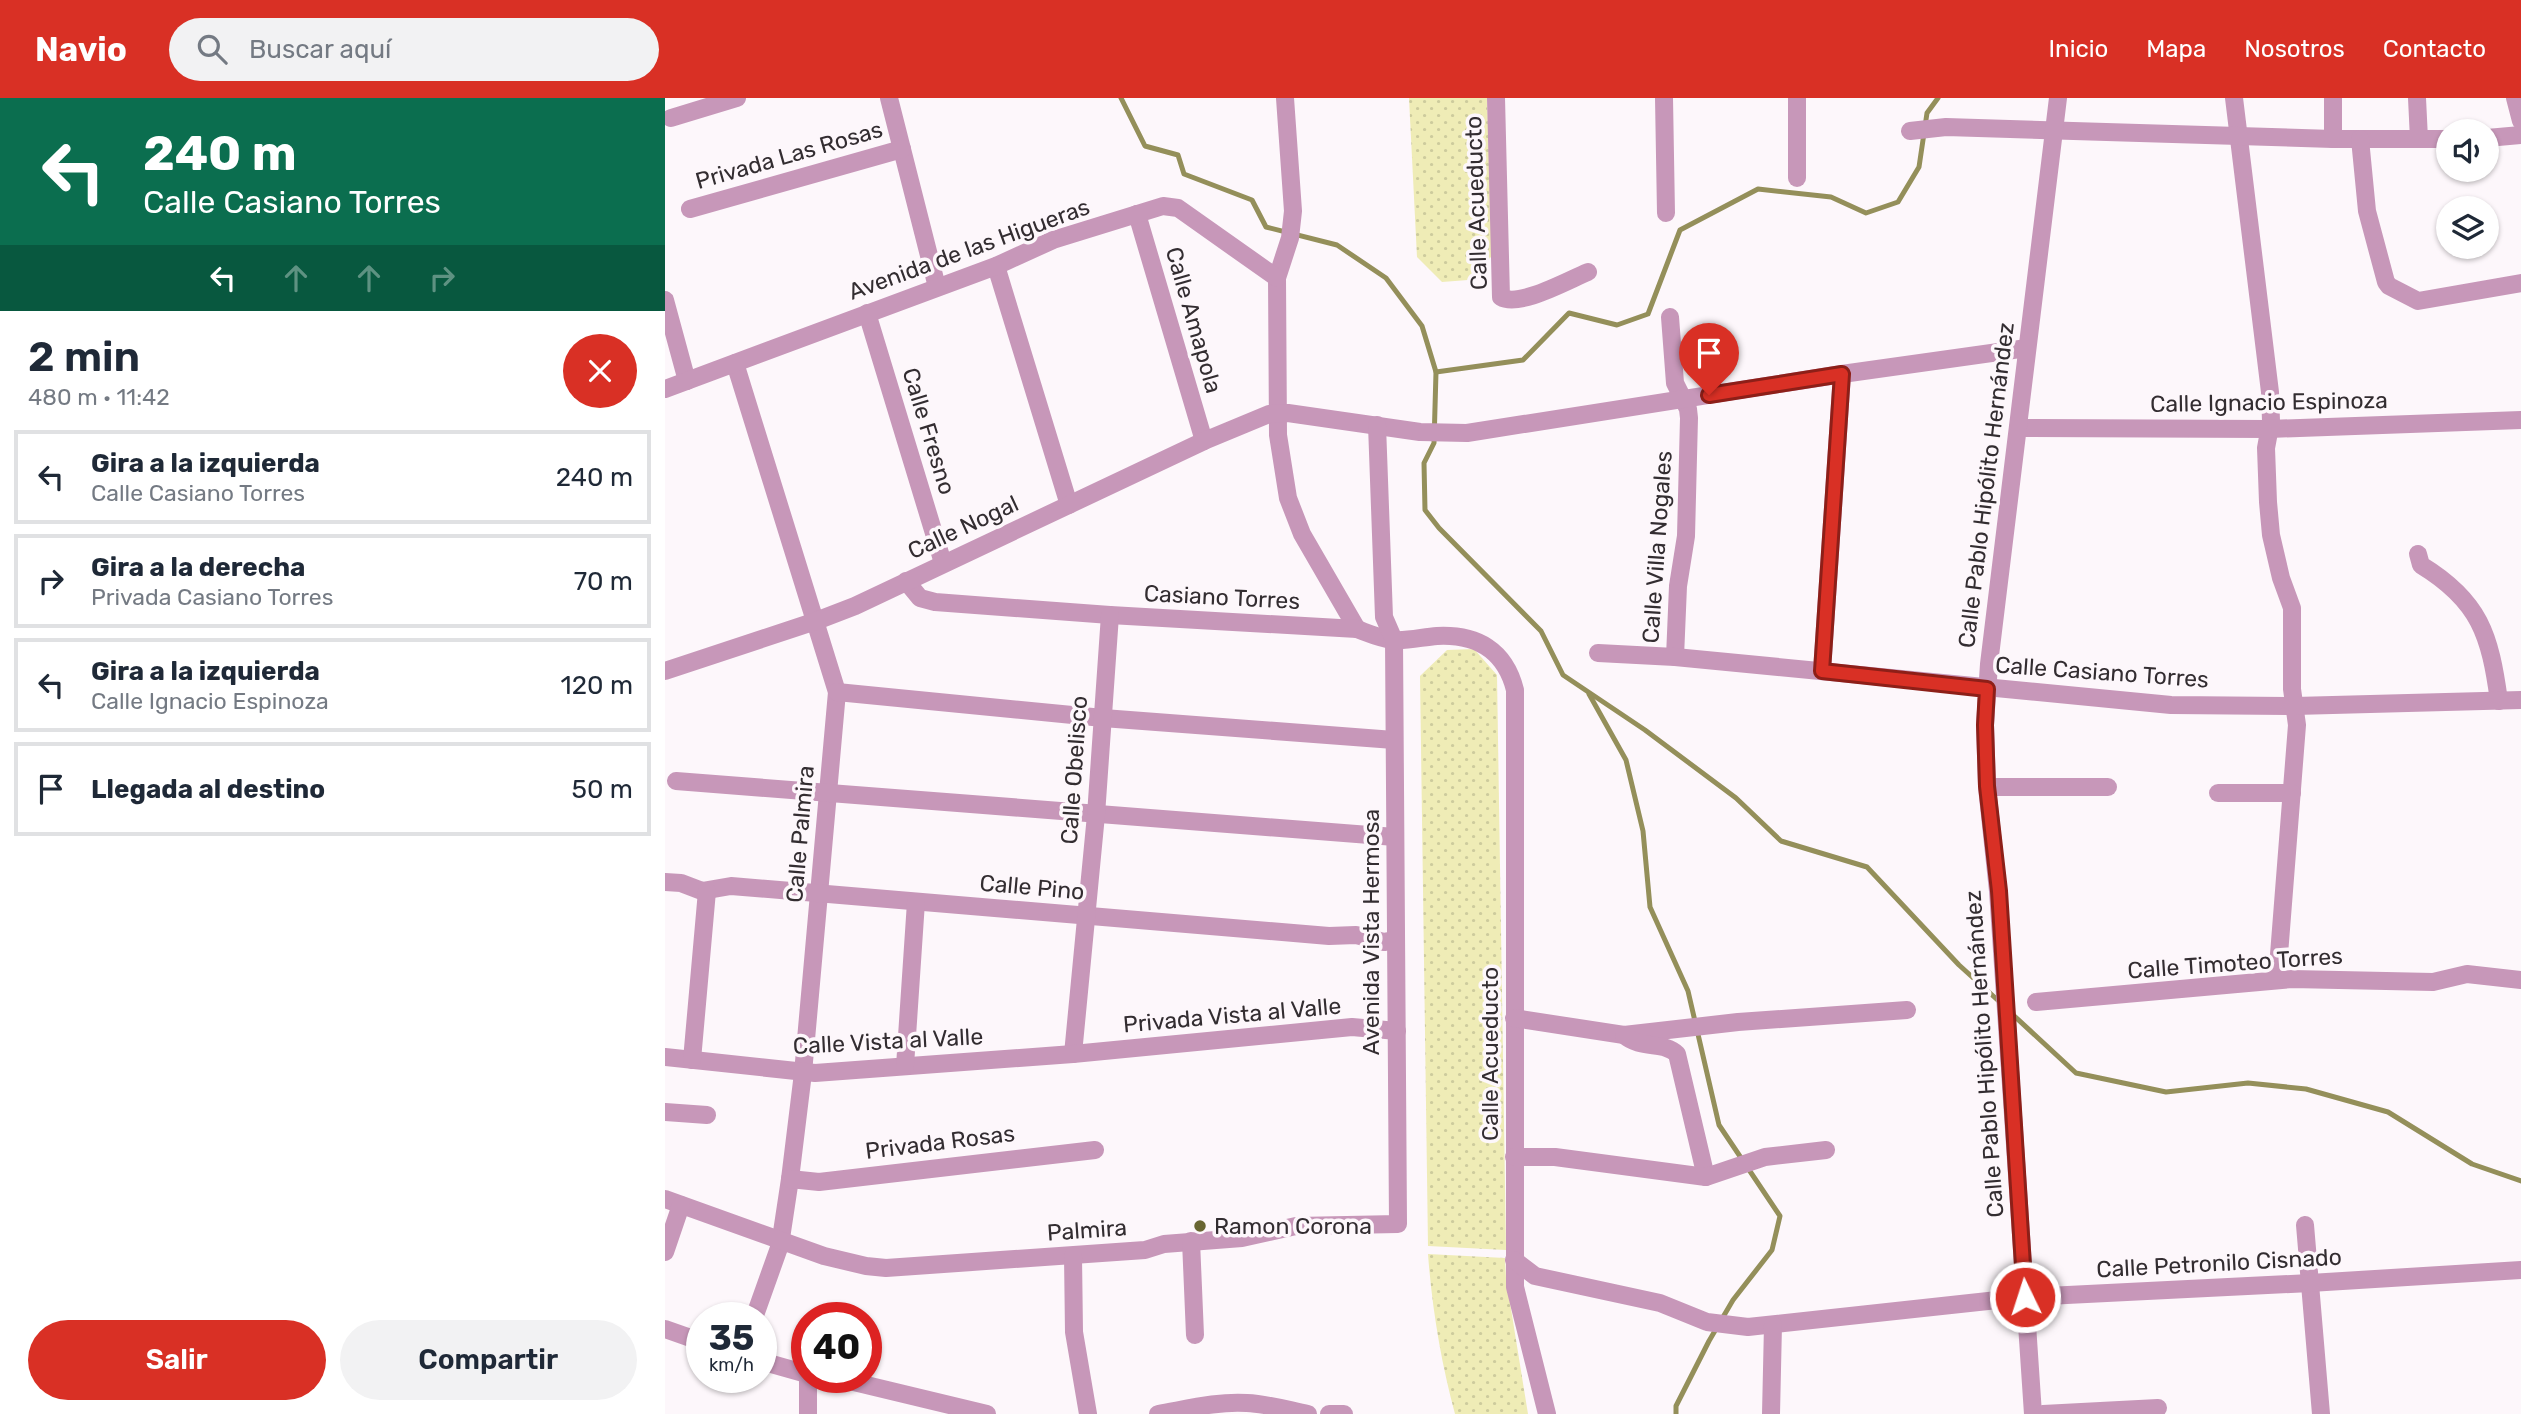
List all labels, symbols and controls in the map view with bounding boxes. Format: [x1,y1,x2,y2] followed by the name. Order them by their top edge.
[169,18,659,81] search box
[35,30,127,69] text: Navio
[193,30,231,68] icon: search
[249,34,391,65] text: Buscar aquí
[2049,35,2108,63] text: Inicio
[2146,35,2206,63] text: Mapa
[2244,35,2345,63] text: Nosotros
[2383,35,2486,63] text: Contacto
[692,115,886,195] street label: Privada Las Rosas
[1459,115,1493,291] street label: Calle Acueducto
[2436,119,2499,259] map controls
[2436,119,2499,182] button: sound
[143,124,297,182] text: 240 m
[28,126,119,217] icon: left
[143,183,441,221] text: Calle Casiano Torres
[845,192,1093,306] street label: Avenida de las Higueras
[2436,196,2499,259] button: layers
[1160,244,1228,396] street label: Calle Amapola
[204,259,242,297] icon: left
[277,259,315,297] icon: ahead
[350,259,388,297] icon: ahead
[423,259,461,297] icon: right
[1952,321,2020,649] street label: Calle Pablo Hipólito Hernández
[1679,323,1739,395] pin
[28,332,140,382] text: 2 min
[563,334,637,408] button: close
[1690,334,1728,372] icon: arrive
[896,364,962,498] street label: Calle Fresno
[28,383,170,411] text: 480 m · 11:42
[2150,386,2388,418] street label: Calle Ignacio Espinoza
[91,448,320,479] text: Gira a la izquierda
[1636,450,1678,644] street label: Calle Villa Nogales
[32,458,70,496] icon: left
[556,462,633,493] text: 240 m
[91,479,305,507] text: Calle Casiano Torres
[903,489,1023,565] street label: Calle Nogal
[91,552,305,583] text: Gira a la derecha
[32,562,70,600] icon: right
[574,566,633,597] text: 70 m
[1143,579,1301,615] street label: Casiano Torres
[91,583,333,611] text: Privada Casiano Torres
[1994,651,2210,693] street label: Calle Casiano Torres
[91,656,320,687] text: Gira a la izquierda
[32,666,70,704] icon: left
[561,670,633,701] text: 120 m
[91,687,329,715] text: Calle Ignacio Espinoza
[1055,695,1093,845] street label: Calle Obelisco
[780,764,820,904] street label: Calle Palmira
[32,770,70,808] icon: arrive
[91,774,325,805] text: Llegada al destino
[572,774,633,805] text: 50 m
[1357,809,1385,1055] street label: Avenida Vista Hermosa
[978,868,1086,906] street label: Calle Pino
[1959,890,2009,1218] street label: Calle Pablo Hipólito Hernández
[2126,942,2344,984] street label: Calle Timoteo Torres
[1476,967,1504,1141] street label: Calle Acueducto
[1122,992,1342,1038] street label: Privada Vista al Valle
[792,1022,984,1060] street label: Calle Vista al Valle
[864,1119,1016,1165] street label: Privada Rosas
[1214,1212,1372,1240] place label: Ramon Corona
[1046,1213,1128,1247] street label: Palmira
[1192,1218,1208,1234] marker: Ramon Corona
[2095,1243,2343,1283] street label: Calle Petronilo Cisnado
[1988,1260,2062,1334] position arrow
[791,1302,882,1393] speed limit sign: 40
[709,1317,754,1359] text: 35
[28,1320,326,1400] button: Salir
[340,1320,637,1400] button: Compartir
[709,1354,754,1376] text: km/h

